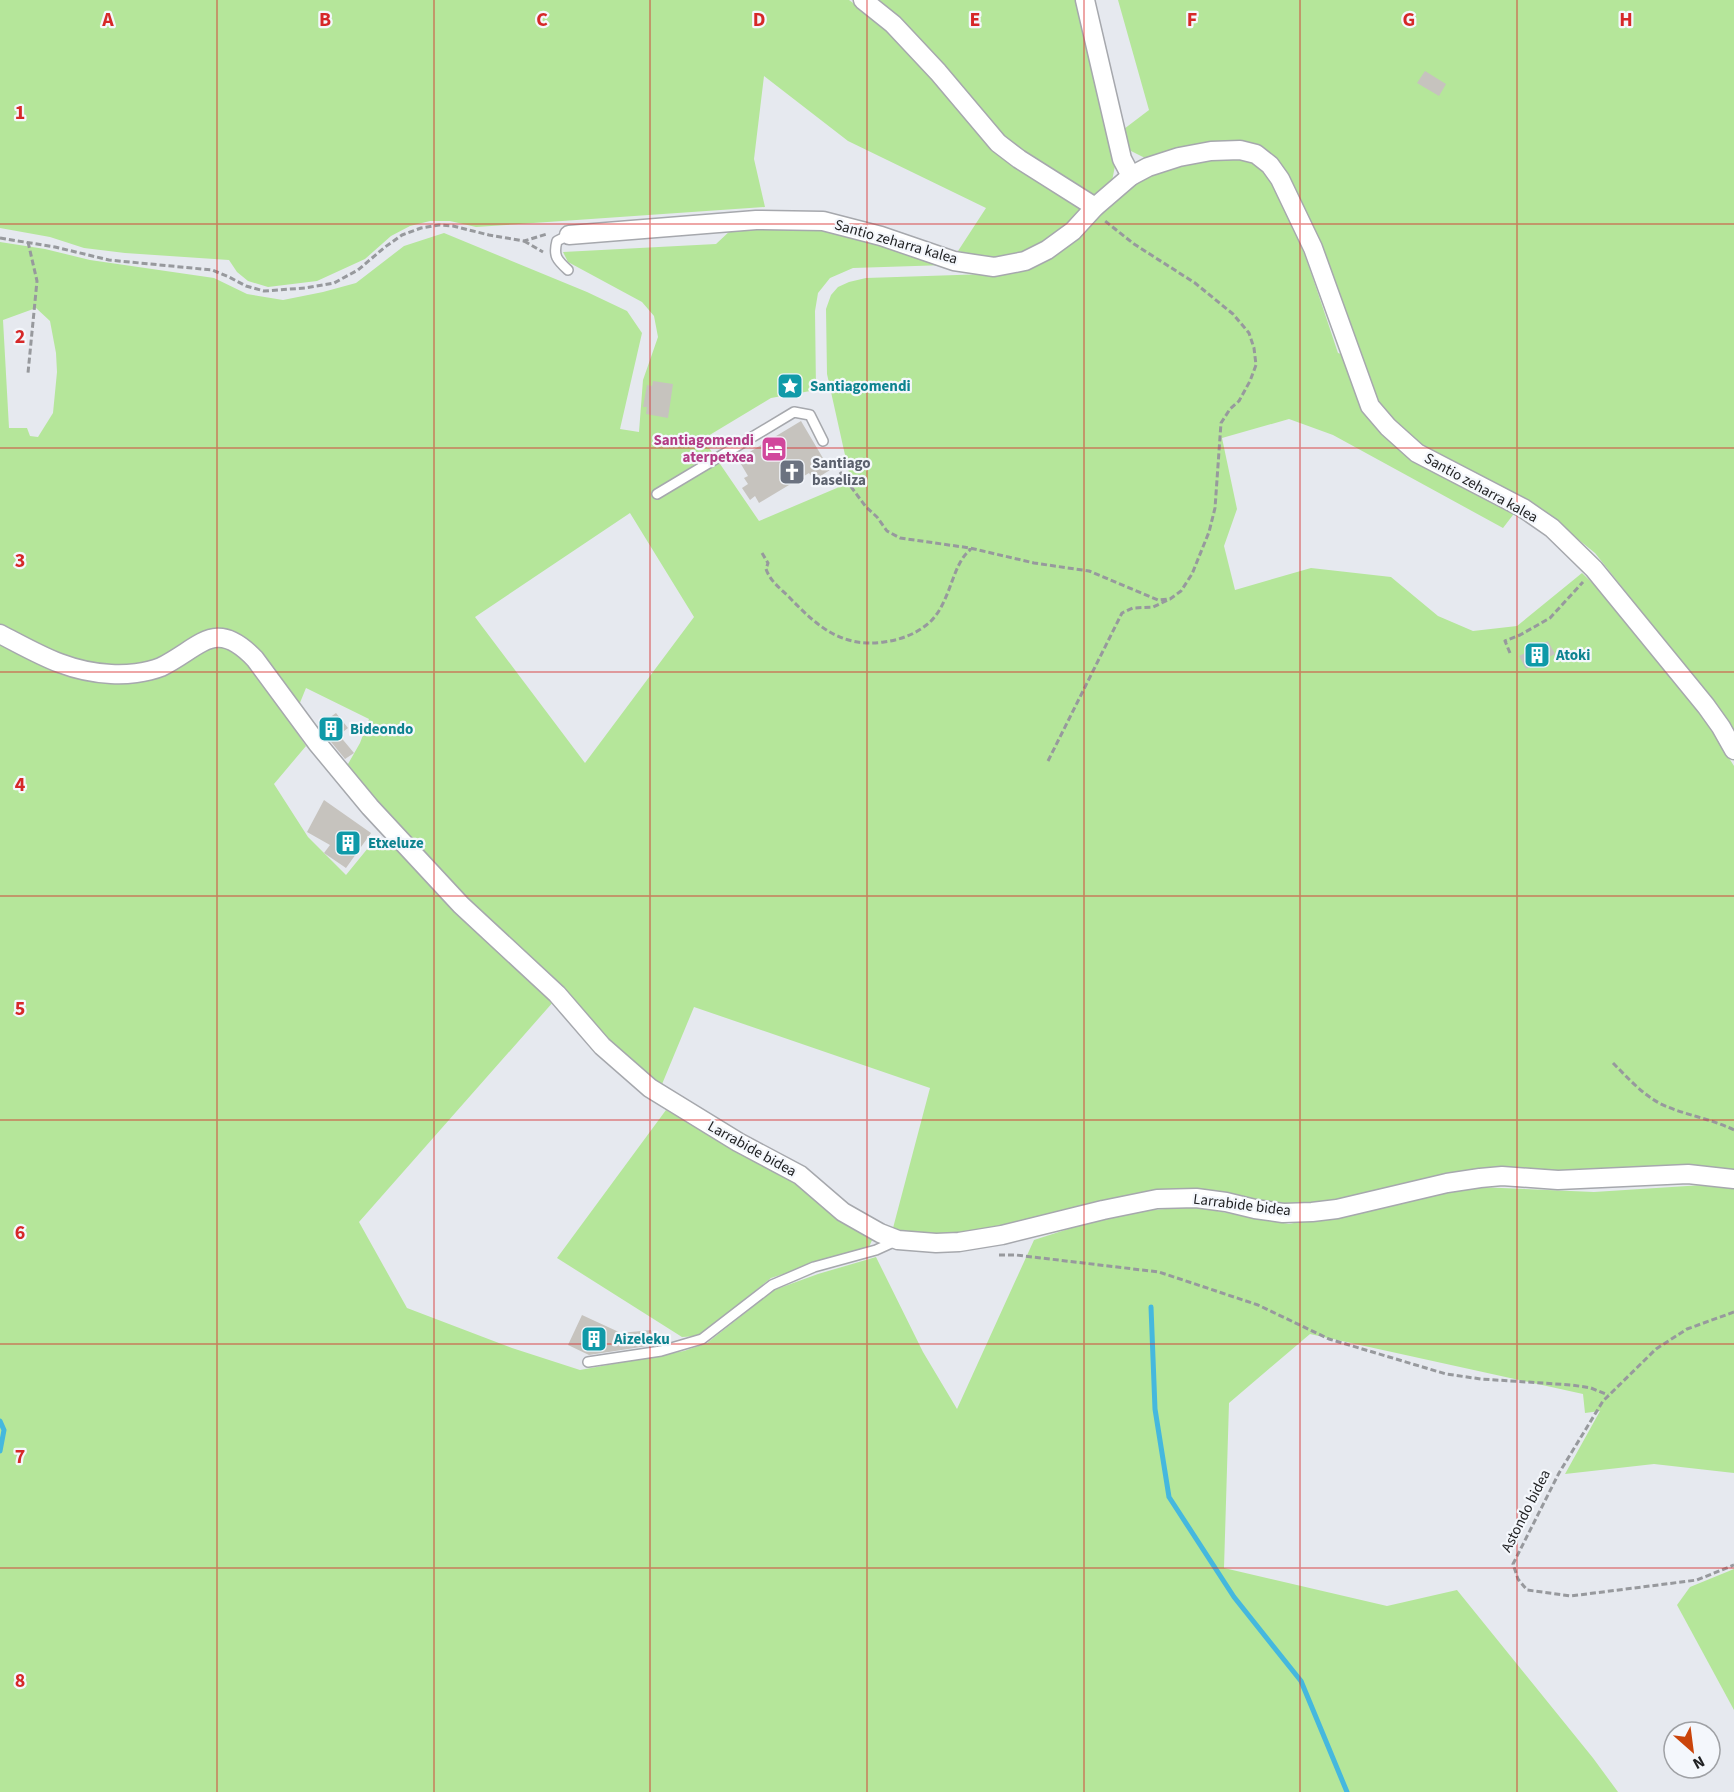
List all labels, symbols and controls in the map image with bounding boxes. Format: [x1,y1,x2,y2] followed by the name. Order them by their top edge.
[101,6,114,34] text: A
[319,6,331,34] text: B
[536,6,548,34] text: C
[753,6,765,34] text: D
[970,6,980,34] text: E
[1187,6,1197,34] text: F
[1403,6,1415,34] text: G
[1619,6,1633,34] text: H
[15,99,25,127] text: 1
[832,214,960,270] street label: Santio zeharra kalea
[15,323,25,351] text: 2
[775,371,805,401] place icon: Santiagomendi
[810,376,911,397] place label: Santiagomendi
[653,430,754,468] place label: Santiagomendi aterpetxea
[759,434,789,464] hotel icon: Santiagomendi aterpetxea
[1420,448,1542,528] street label: Santio zeharra kalea
[812,453,871,491] place label: Santiago baseliza
[777,457,807,487] church icon: Santiago baseliza
[15,547,25,575] text: 3
[1522,640,1552,670] building icon: Atoki
[1555,645,1590,666] place label: Atoki
[316,714,346,744] building icon: Bideondo
[350,719,413,740] place label: Bideondo
[15,771,26,799] text: 4
[333,828,363,858] building icon: Etxeluze
[368,833,424,854] place label: Etxeluze
[15,995,25,1023] text: 5
[704,1116,800,1182] street label: Larrabide bidea
[1192,1189,1292,1221] street label: Larrabide bidea
[15,1219,25,1247] text: 6
[579,1324,609,1354] building icon: Aizeleku
[613,1329,670,1350] place label: Aizeleku
[15,1443,25,1471] text: 7
[1496,1466,1556,1556] street label: Astondo bidea
[15,1667,25,1695] text: 8
[1662,1720,1722,1780] north arrow
[1689,1750,1708,1775] text: N

